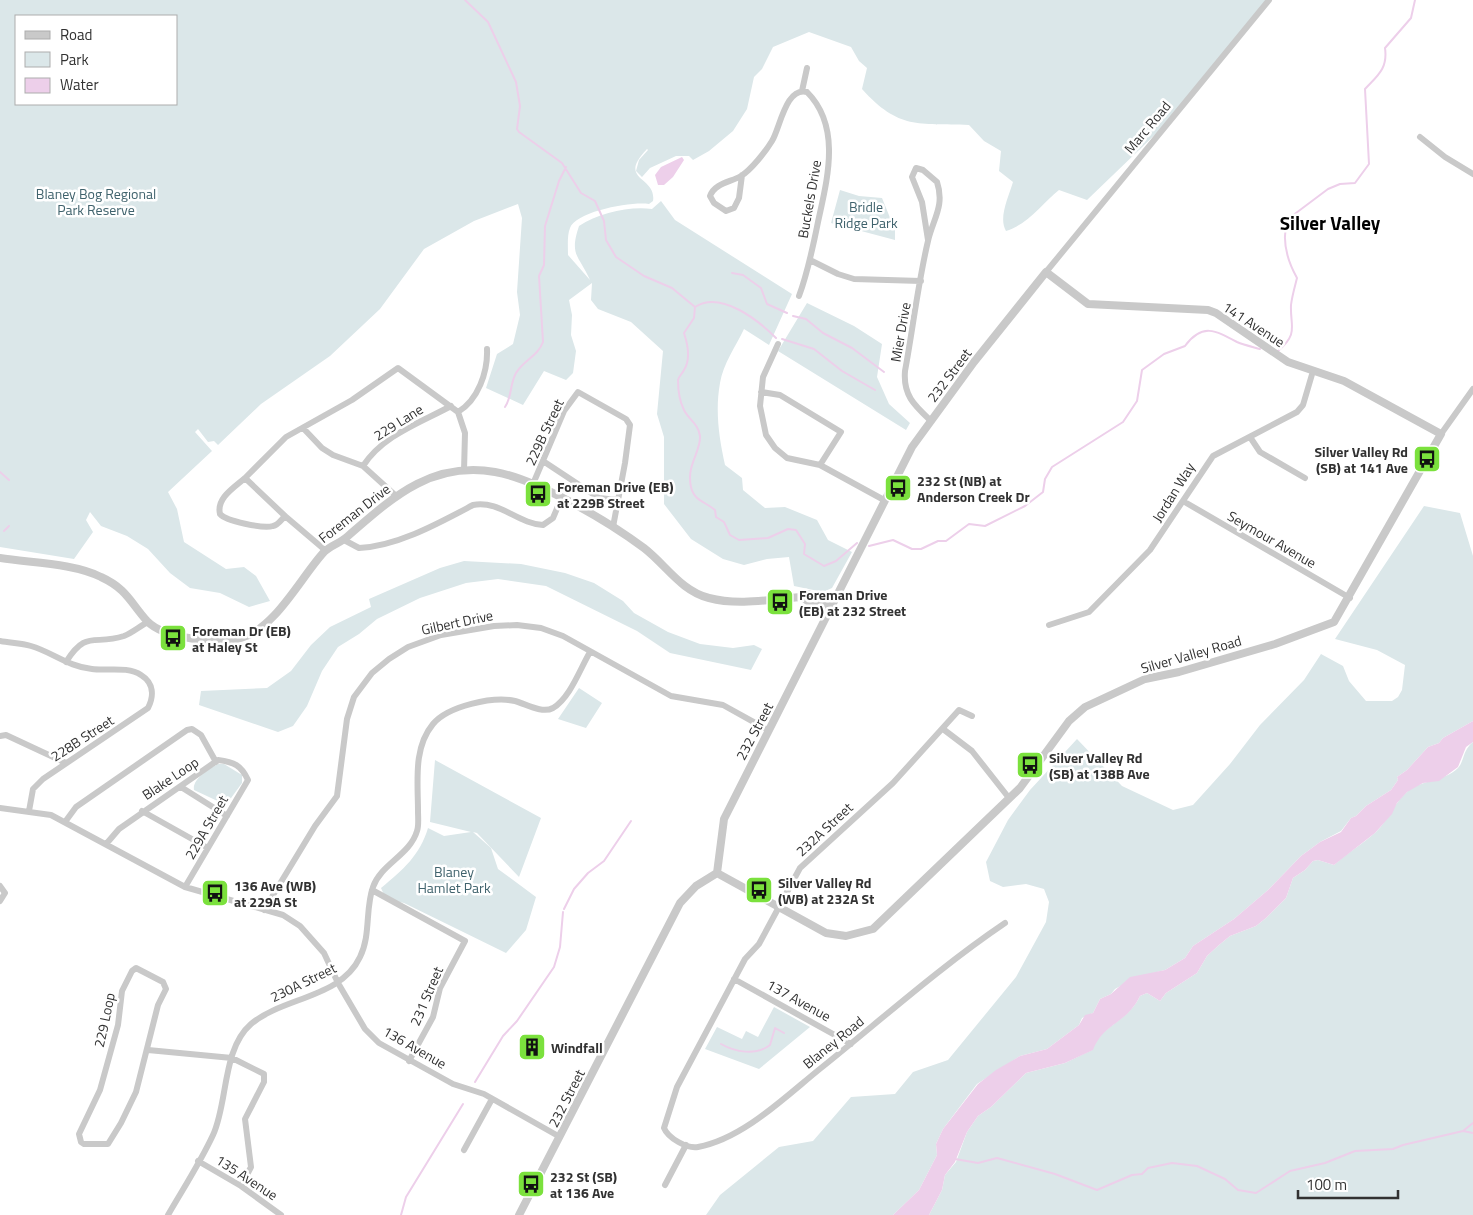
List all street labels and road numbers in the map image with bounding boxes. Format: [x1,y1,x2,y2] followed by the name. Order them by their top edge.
[1119,96,1175,158] street label: Marc Road
[792,158,826,240] street label: Buckels Drive
[1219,296,1289,352] street label: 141 Avenue
[884,300,916,364] street label: Mier Drive
[922,344,976,406] street label: 232 Street
[519,395,569,469] street label: 229B Street
[369,399,427,445] street label: 229 Lane
[1146,458,1200,526] street label: Jordan Way
[314,478,394,548] street label: Foreman Drive
[1224,505,1320,573] street label: Seymour Avenue
[419,604,495,640] street label: Gilbert Drive
[1138,630,1244,678] street label: Silver Valley Road
[730,698,778,764] street label: 232 Street
[46,710,118,766] street label: 228B Street
[137,751,203,805] street label: Blake Loop
[179,791,233,863] street label: 229A Street
[791,797,857,861] street label: 232A Street
[266,957,340,1007] street label: 230A Street
[404,963,448,1029] street label: 231 Street
[763,974,835,1026] street label: 137 Avenue
[88,991,120,1049] street label: 229 Loop
[798,1011,868,1073] street label: Blaney Road
[379,1020,451,1074] street label: 136 Avenue
[542,1065,590,1131] street label: 232 Street
[212,1149,282,1205] street label: 135 Avenue

